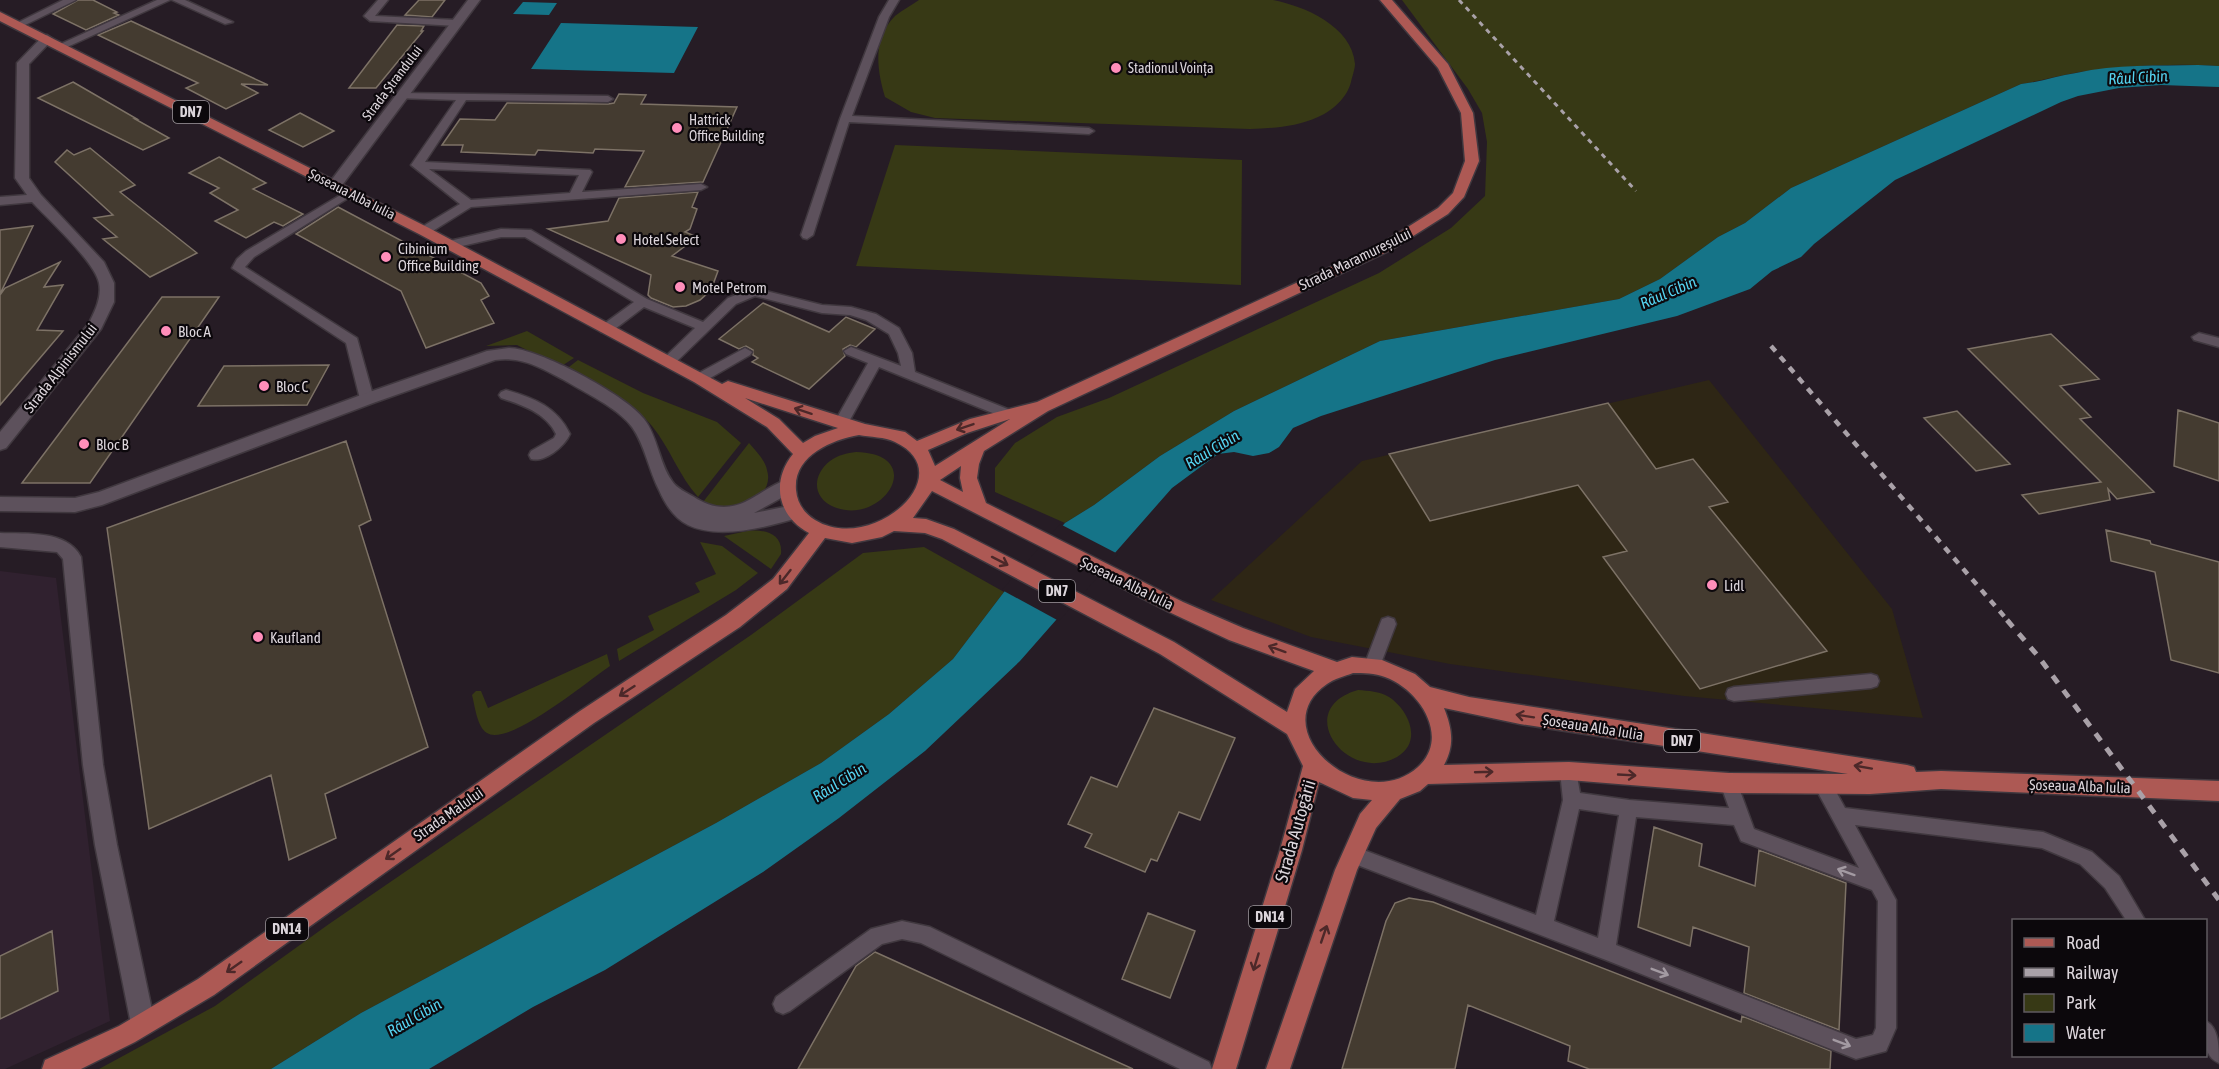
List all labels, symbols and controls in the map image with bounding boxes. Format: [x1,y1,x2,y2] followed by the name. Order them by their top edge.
[359,42,425,124] street label: Strada Ștrandului
[1128,60,1214,76] place label: Stadionul Voința
[1109,61,1123,75] marker: Stadionul Voința
[2108,66,2168,88] water label: Râul Cibin
[173,101,209,123] road number: DN7
[689,112,764,144] place label: Hattrick Office Building
[670,121,684,135] marker: Hattrick Office Building
[306,165,398,223] street label: Șoseaua Alba Iulia
[1296,225,1414,293] street label: Strada Maramureșului
[633,231,699,248] place label: Hotel Select
[614,232,628,246] marker: Hotel Select
[398,240,479,274] place label: Cibinium Office Building
[379,250,393,264] marker: Cibinium Office Building
[1637,272,1699,312] water label: Râul Cibin
[692,279,767,296] place label: Motel Petrom
[673,280,687,294] marker: Motel Petrom
[20,320,100,416] street label: Strada Alpinismului
[178,323,212,340] place label: Bloc A
[159,324,173,338] marker: Bloc A
[276,378,309,395] place label: Bloc C
[257,379,271,393] marker: Bloc C
[794,405,813,416] one-way arrow
[956,422,975,433] one-way arrow
[1182,426,1242,472] water label: Râul Cibin
[96,436,129,453] place label: Bloc B
[77,437,91,451] marker: Bloc B
[1078,553,1176,613] street label: Șoseaua Alba Iulia
[991,555,1008,567] one-way arrow
[778,569,791,585] one-way arrow
[1724,577,1744,594] place label: Lidl
[1705,578,1719,592] marker: Lidl
[1039,580,1075,602] road number: DN7
[270,629,321,646] place label: Kaufland
[251,630,265,644] marker: Kaufland
[1269,643,1287,654] one-way arrow
[619,685,636,697] one-way arrow
[1515,710,1535,721] one-way arrow
[1541,711,1645,743] street label: Șoseaua Alba Iulia
[1664,730,1700,752] road number: DN7
[809,758,869,805] water label: Râul Cibin
[1853,761,1873,772] one-way arrow
[1474,767,1494,778] one-way arrow
[1617,770,1637,781] one-way arrow
[2029,776,2131,796] street label: Șoseaua Alba Iulia
[1270,777,1320,885] street label: Strada Autogării
[410,784,486,844] street label: Strada Malului
[385,848,401,860] one-way arrow
[1837,865,1855,876] one-way arrow
[1249,906,1291,928] road number: DN14
[266,918,308,940] road number: DN14
[2012,919,2207,1057] legend
[1319,925,1330,944] one-way arrow
[2066,932,2100,953] text: Road
[1250,952,1261,971] one-way arrow
[226,961,243,973] one-way arrow
[2066,962,2118,983] text: Railway
[1651,967,1669,978] one-way arrow
[2066,992,2096,1013] text: Park
[384,994,444,1040] water label: Râul Cibin
[2066,1022,2106,1043] text: Water
[1832,1038,1851,1049] one-way arrow

